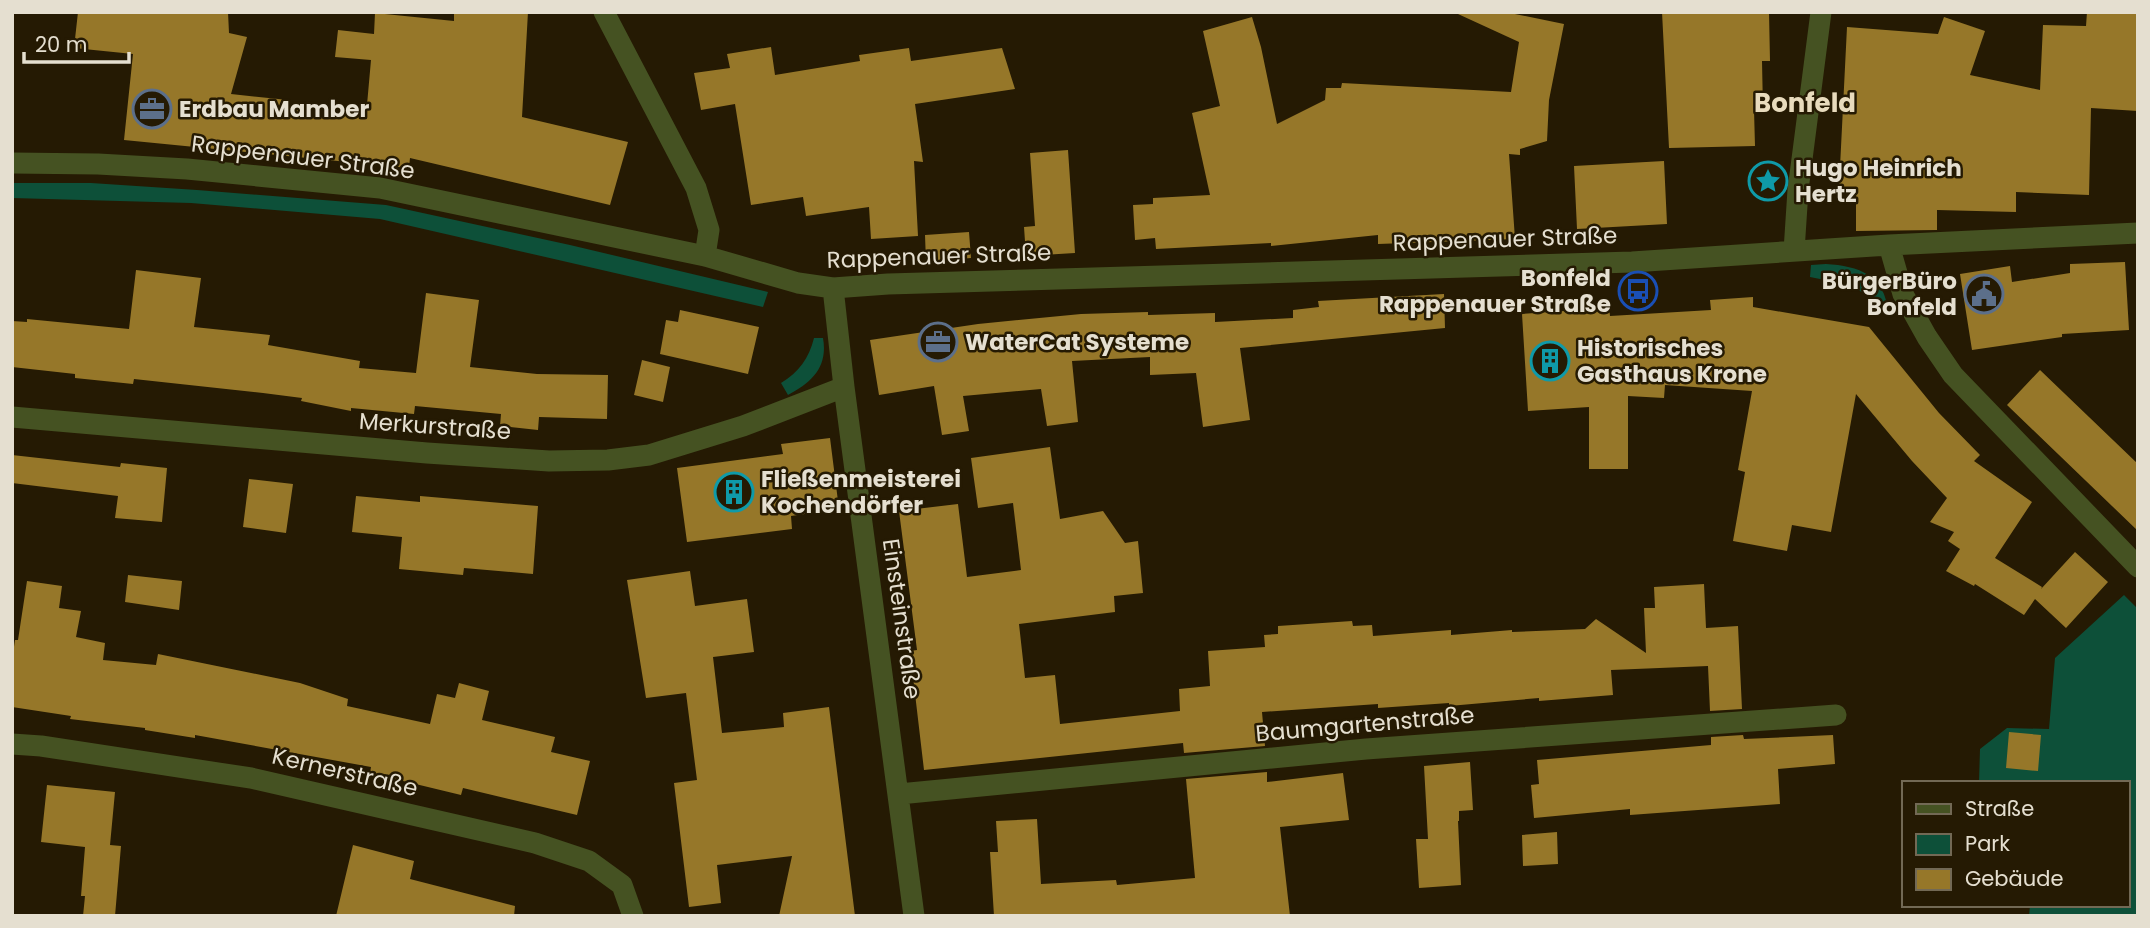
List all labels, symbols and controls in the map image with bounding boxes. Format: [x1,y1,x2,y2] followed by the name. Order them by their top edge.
[24,21,130,65] scale bar
[35,30,88,59] text: 20 m
[1754,85,1856,121] district label: Bonfeld
[131,88,173,130] office icon: Erdbau Mamber
[179,93,369,125] place label: Erdbau Mamber
[189,127,417,187] street label: Rappenauer Straße
[1795,152,1962,210] place label: Hugo Heinrich Hertz
[1747,160,1789,202] place icon: Hugo Heinrich Hertz
[1392,219,1618,259] street label: Rappenauer Straße
[826,236,1052,276] street label: Rappenauer Straße
[1379,262,1611,320] place label: Bonfeld Rappenauer Straße
[1822,265,1957,323] place label: BürgerBüro Bonfeld
[1617,270,1659,312] bus stop icon: Bonfeld Rappenauer Straße
[1963,273,2005,315] public building icon: BürgerBüro Bonfeld
[917,321,959,363] office icon: WaterCat Systeme
[965,326,1189,358] place label: WaterCat Systeme
[1577,332,1767,390] place label: Historisches Gasthaus Krone
[1529,340,1571,382] building icon: Historisches Gasthaus Krone
[358,405,512,447] street label: Merkurstraße
[761,463,961,521] place label: Fließenmeisterei Kochendörfer
[713,471,755,513] building icon: Fließenmeisterei Kochendörfer
[875,537,929,701] street label: Einsteinstraße
[1254,698,1476,750] street label: Baumgartenstraße
[269,740,421,804] street label: Kernerstraße
[1902,781,2129,907] legend
[1965,794,2034,823] text: Straße
[1965,829,2010,858] text: Park
[1965,864,2063,893] text: Gebäude

